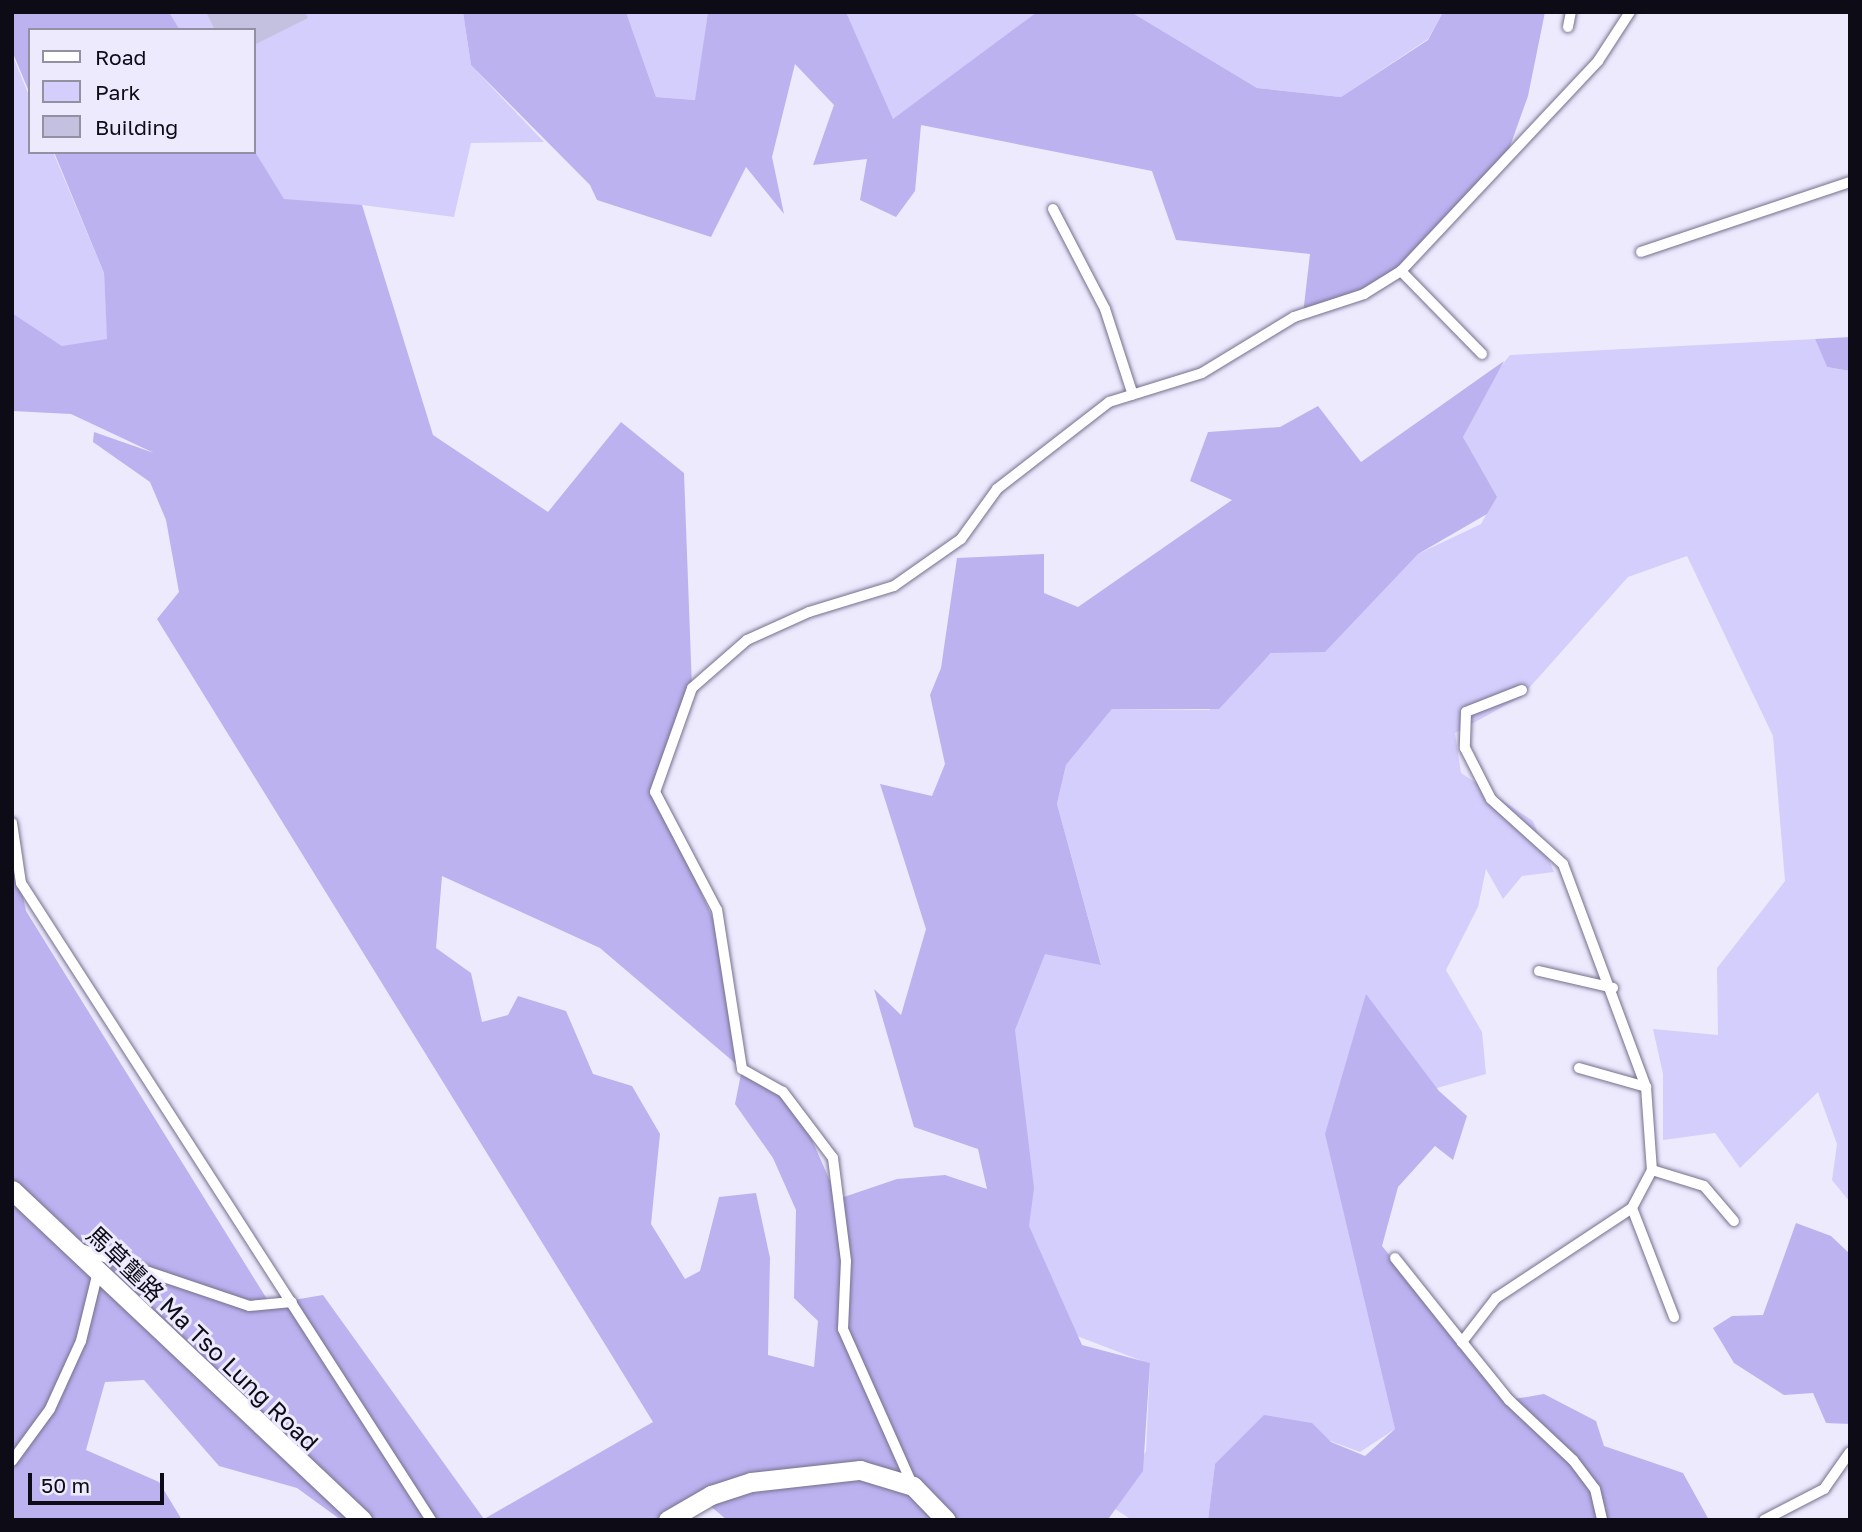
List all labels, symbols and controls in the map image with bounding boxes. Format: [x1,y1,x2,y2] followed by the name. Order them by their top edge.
[28,28,256,154] legend
[95,44,146,70] text: Road
[95,79,140,105] text: Park
[95,114,178,140] text: Building
[81,1220,325,1456] street label: 馬草壟路 Ma Tso Lung Road
[32,1458,168,1502] scale bar
[41,1472,90,1498] text: 50 m

